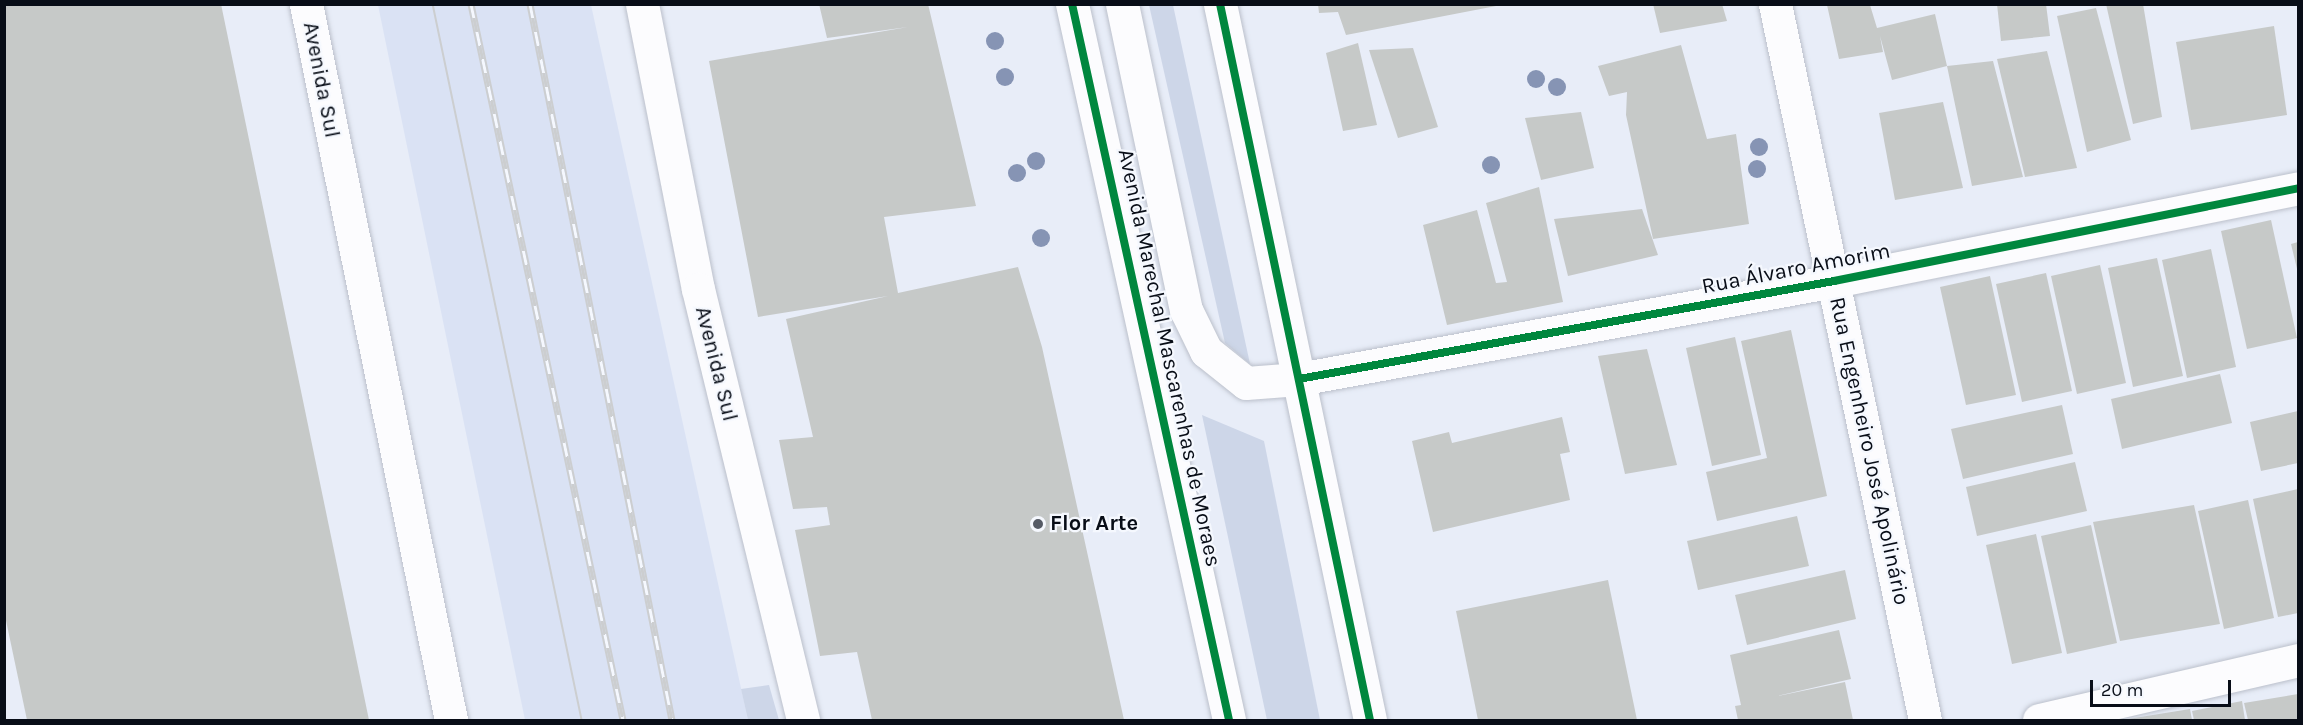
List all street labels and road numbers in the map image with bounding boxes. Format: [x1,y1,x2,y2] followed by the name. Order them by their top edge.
[297,20,345,140] street label: Avenida Sul
[1112,147,1226,569] street label: Avenida Marechal Mascarenhas de Moraes
[1699,238,1893,300] street label: Rua Álvaro Amorim
[1823,295,1915,607] street label: Rua Engenheiro José Apolinário
[689,304,743,424] street label: Avenida Sul

